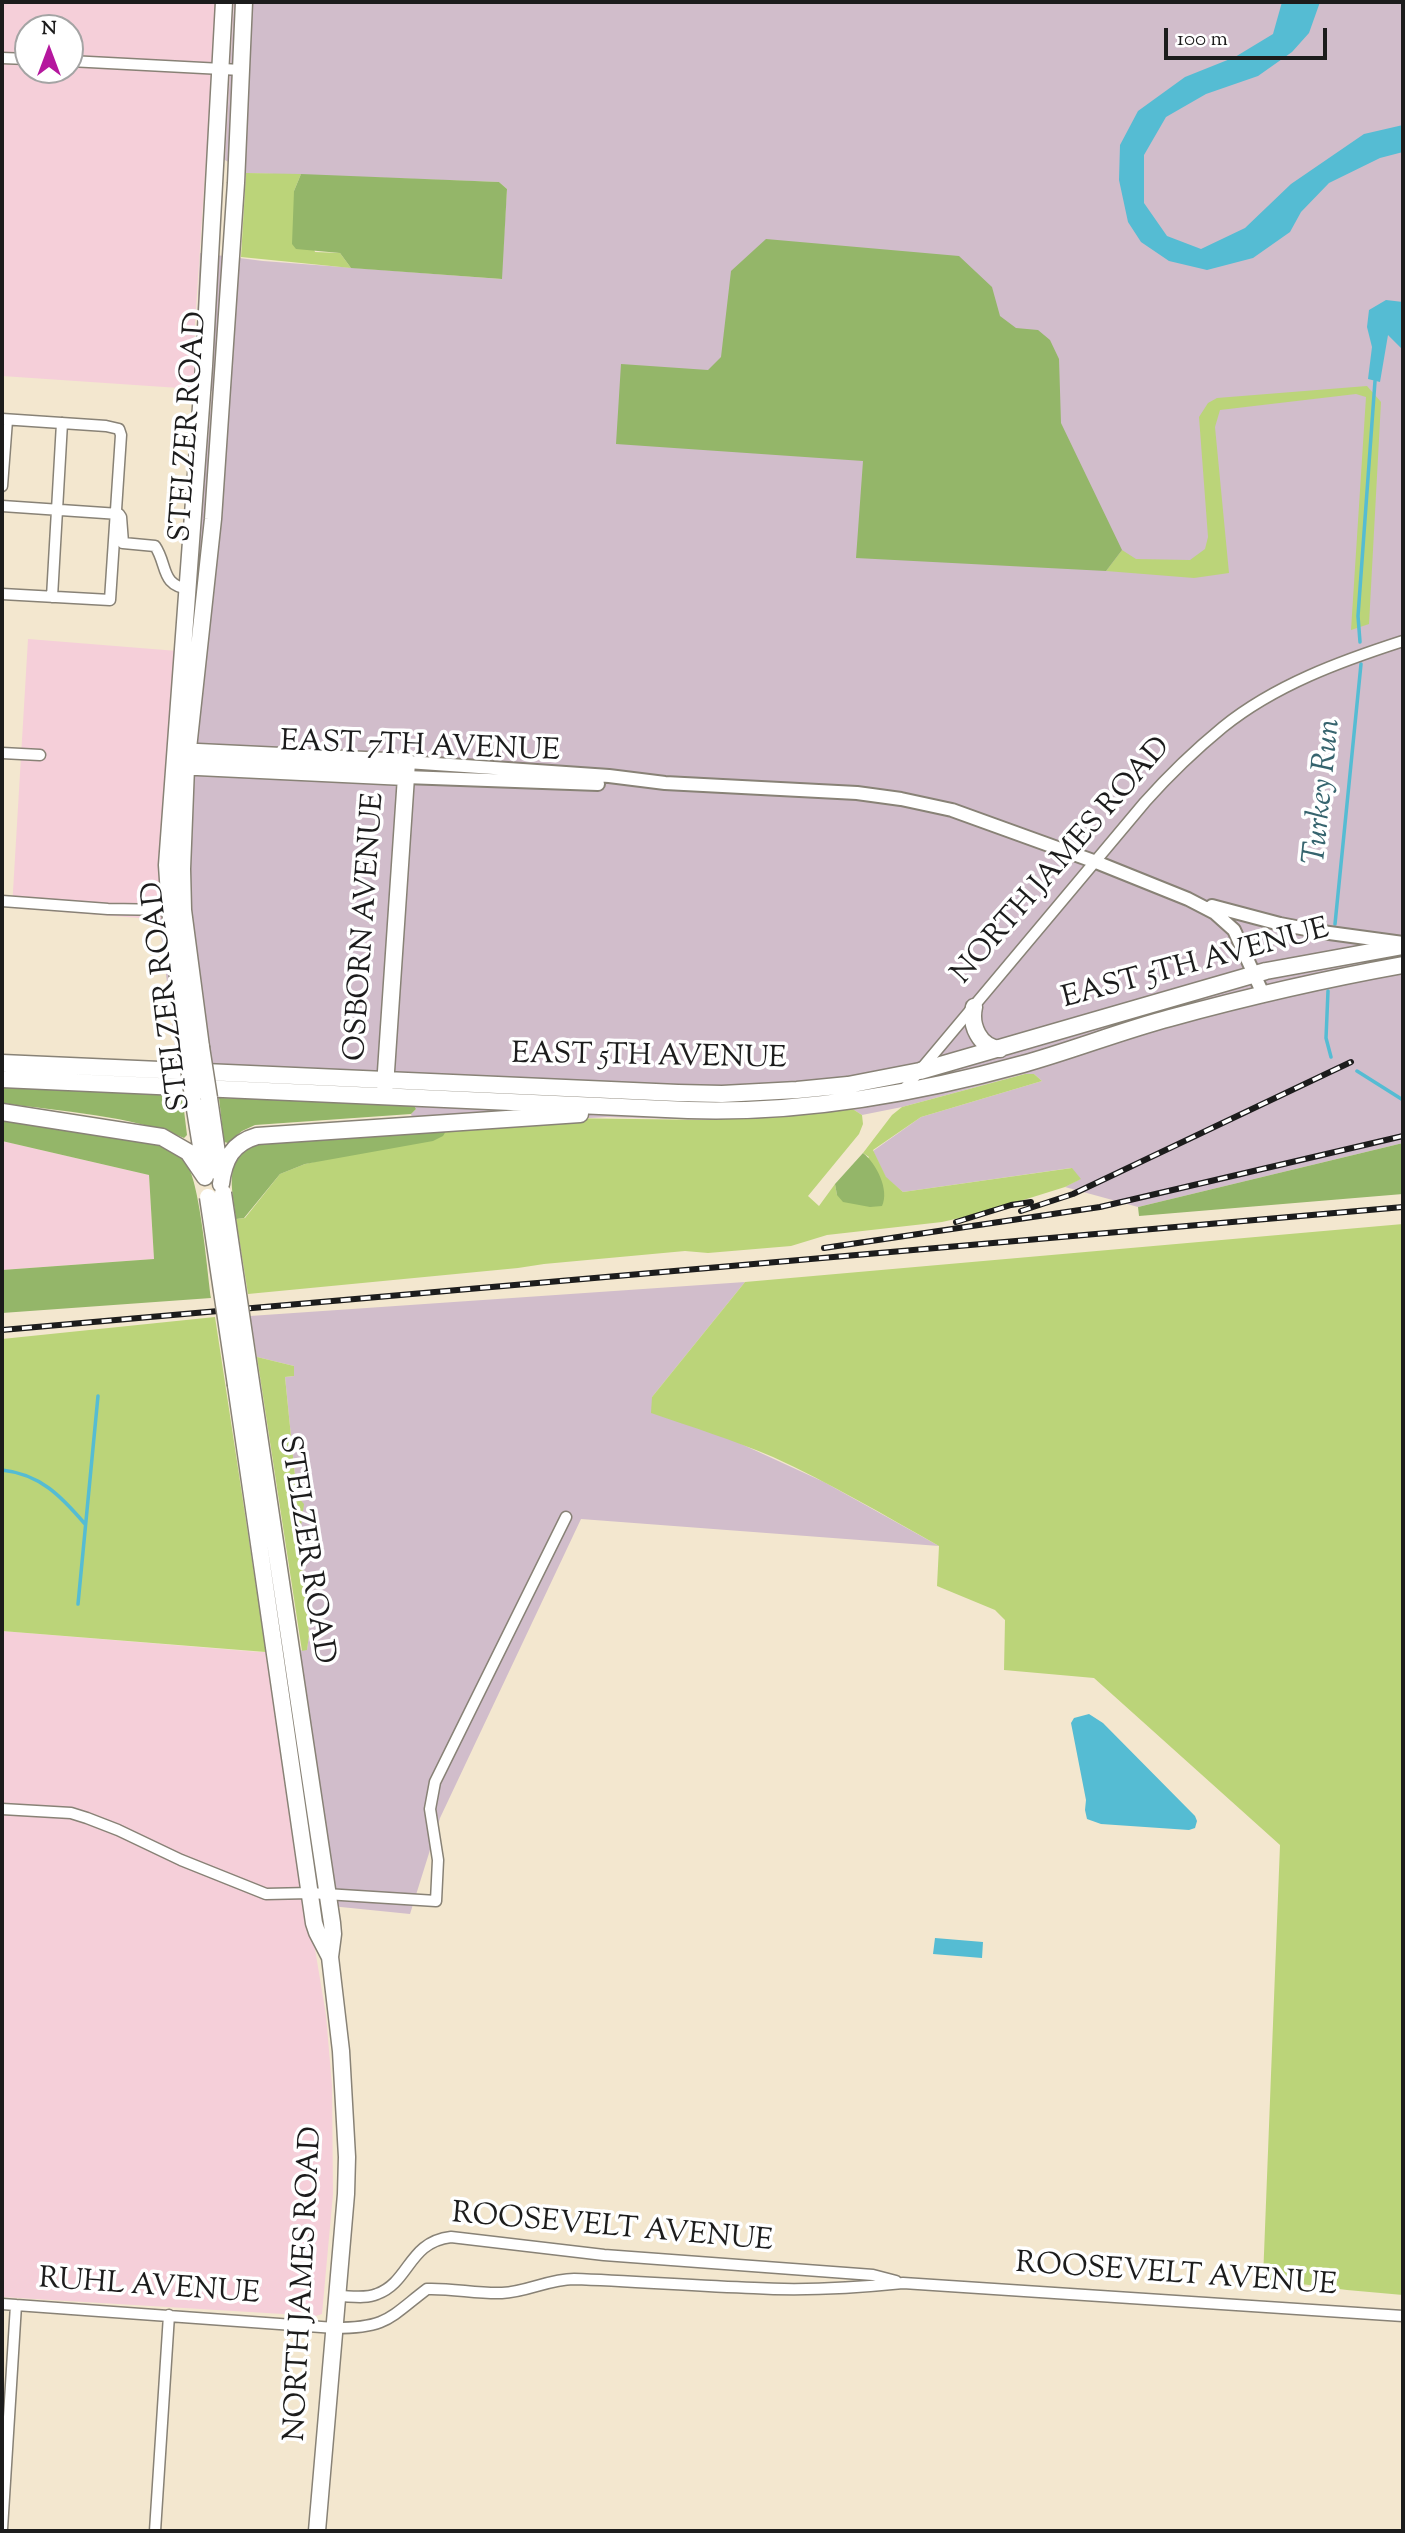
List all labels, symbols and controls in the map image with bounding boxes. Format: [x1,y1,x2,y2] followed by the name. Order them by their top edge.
[14,14,84,84] north arrow
[1167,14,1330,58] scale bar
[41,16,57,43] text: N
[1177,25,1228,55] text: 100 m
[165,311,217,543] street label: STELZER ROAD
[1298,717,1352,867] water label: Turkey Run
[279,726,561,772] street label: EAST 7TH AVENUE
[946,731,1180,993] street label: NORTH JAMES ROAD
[340,792,394,1062] street label: OSBORN AVENUE
[137,879,201,1113] street label: STELZER ROAD
[1058,913,1334,1019] street label: EAST 5TH AVENUE
[511,1039,787,1079] street label: EAST 5TH AVENUE
[268,1433,340,1667] street label: STELZER ROAD
[280,2125,332,2443] street label: NORTH JAMES ROAD
[450,2198,774,2262] street label: ROOSEVELT AVENUE
[1014,2248,1338,2306] street label: ROOSEVELT AVENUE
[37,2263,261,2315] street label: RUHL AVENUE

